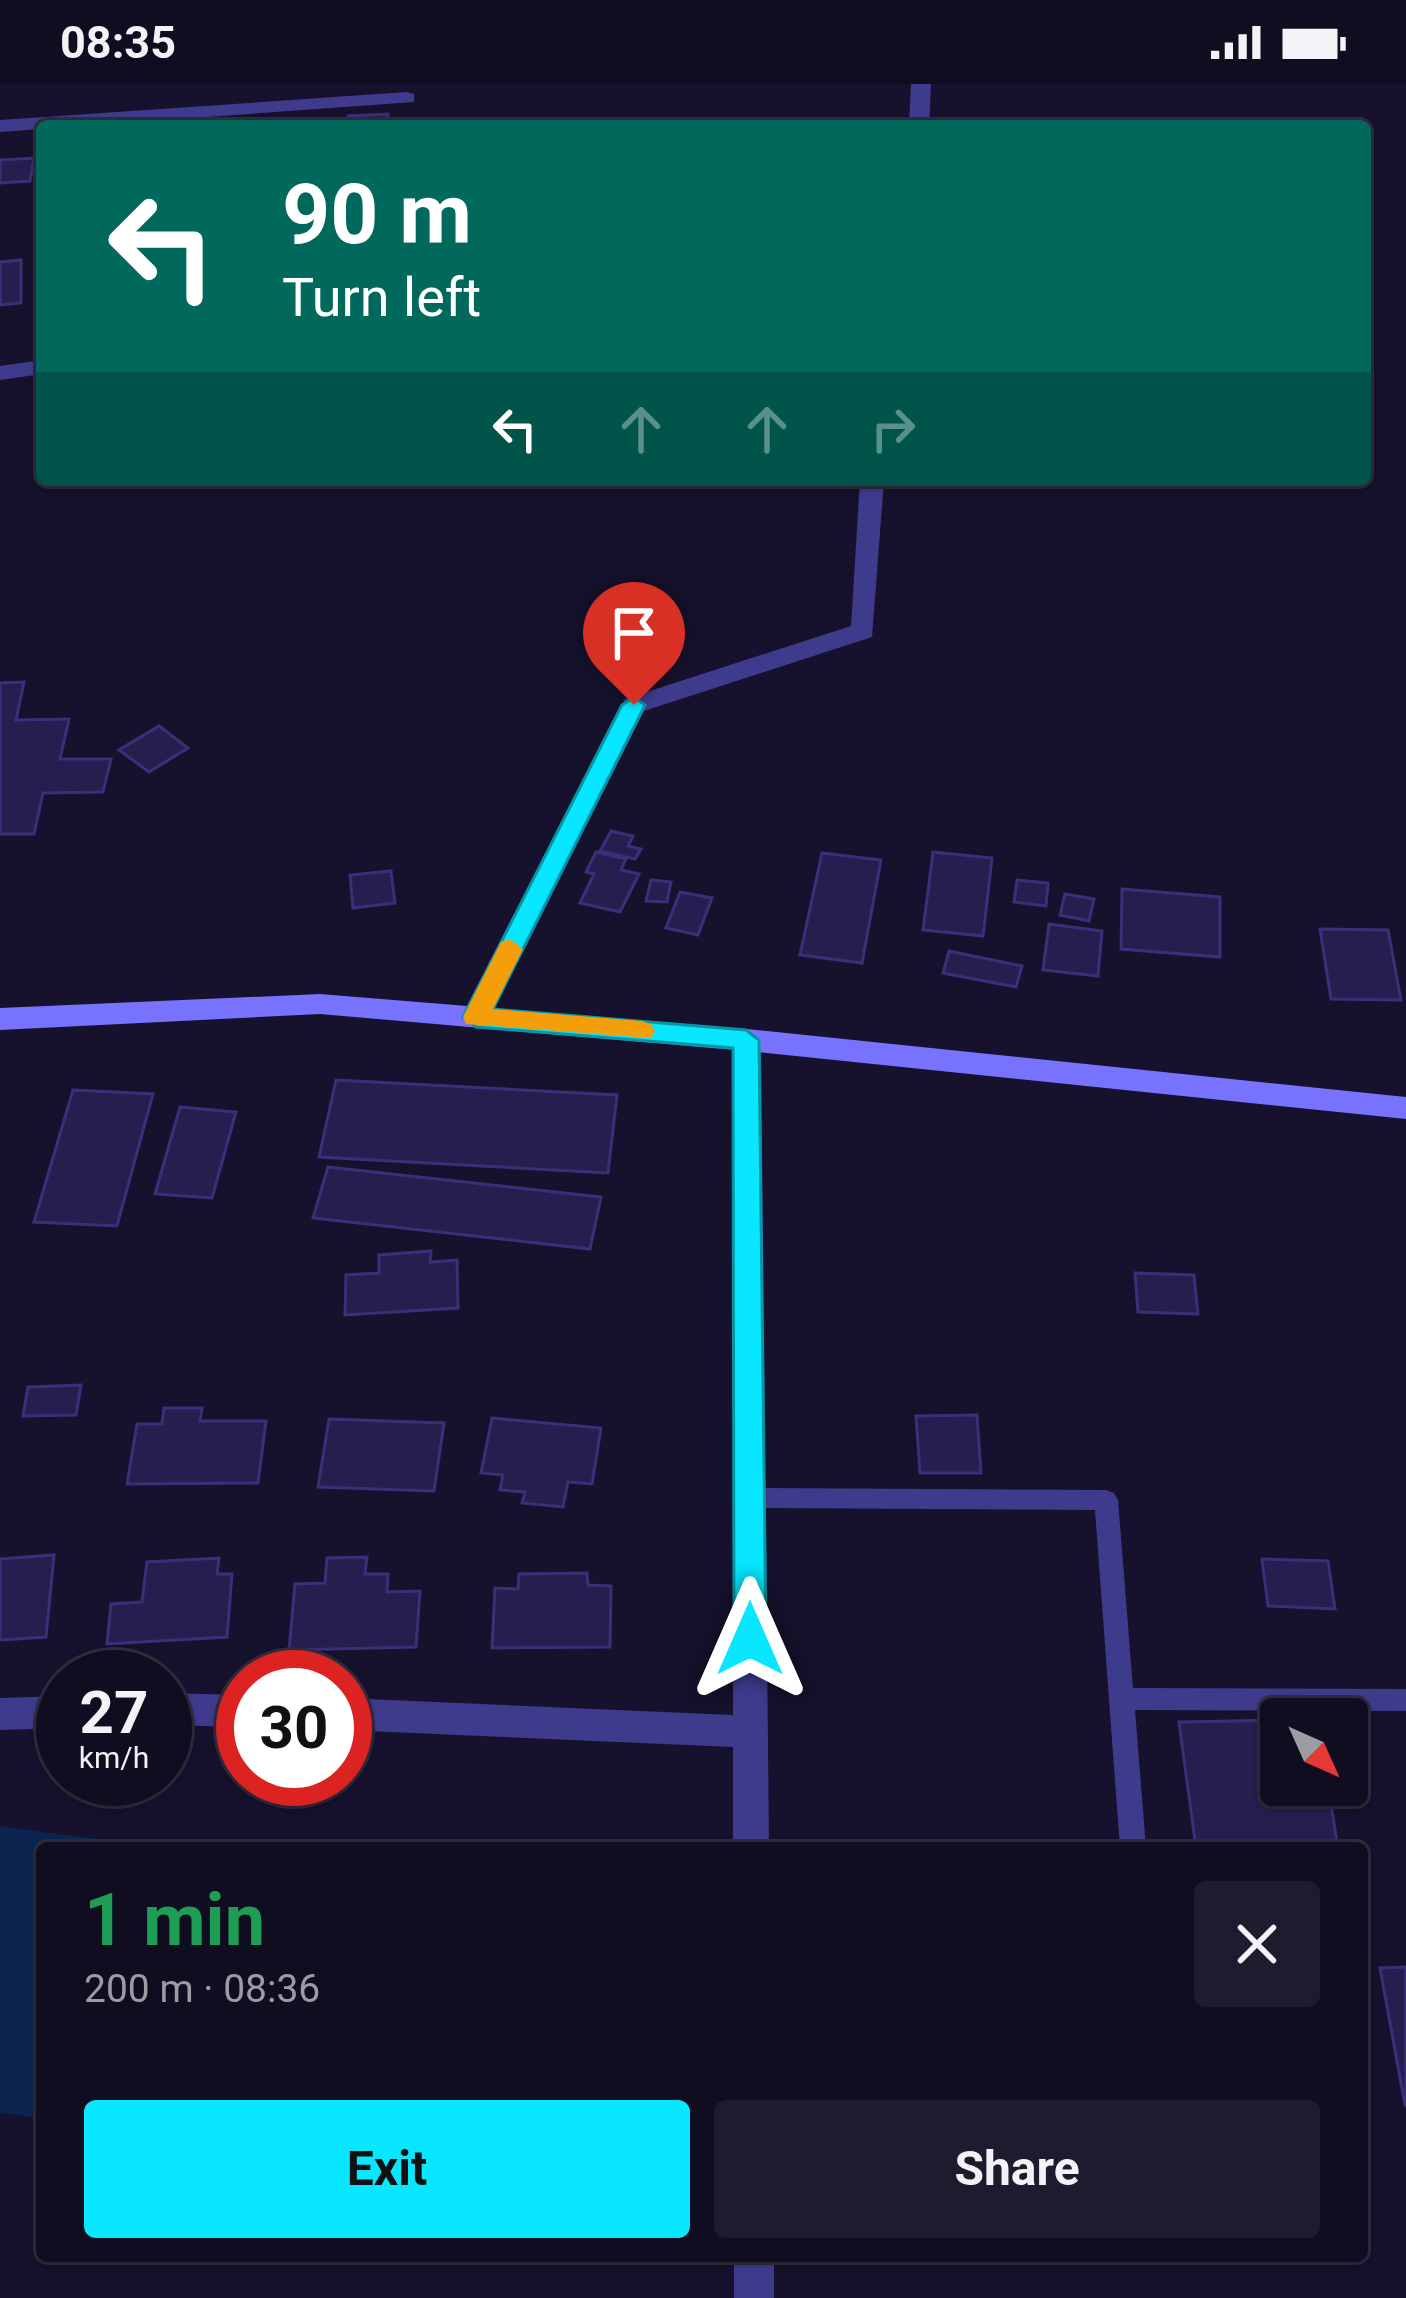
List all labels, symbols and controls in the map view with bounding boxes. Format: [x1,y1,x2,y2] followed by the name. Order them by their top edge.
[60,16,176,69] text: 08:35
[282,165,472,264] text: 90 m
[84,168,240,324] icon: left
[282,266,481,329] text: Turn left
[482,396,548,462] icon: left
[608,396,674,462] icon: ahead
[734,396,800,462] icon: ahead
[860,396,926,462] icon: right
[583,582,685,705] pin
[601,600,667,666] icon: arrive
[687,1576,813,1702] position arrow
[216,1650,372,1806] speed limit sign: 30
[80,1677,148,1748] text: 27
[1260,1698,1368,1806] north arrow
[1260,1698,1368,1806] map controls
[79,1740,149,1775] text: km/h
[84,1878,265,1963] text: 1 min
[1194,1881,1320,2007] button: close
[84,1966,320,2012] text: 200 m · 08:36
[84,2100,690,2238] button: Exit
[714,2100,1320,2238] button: Share

